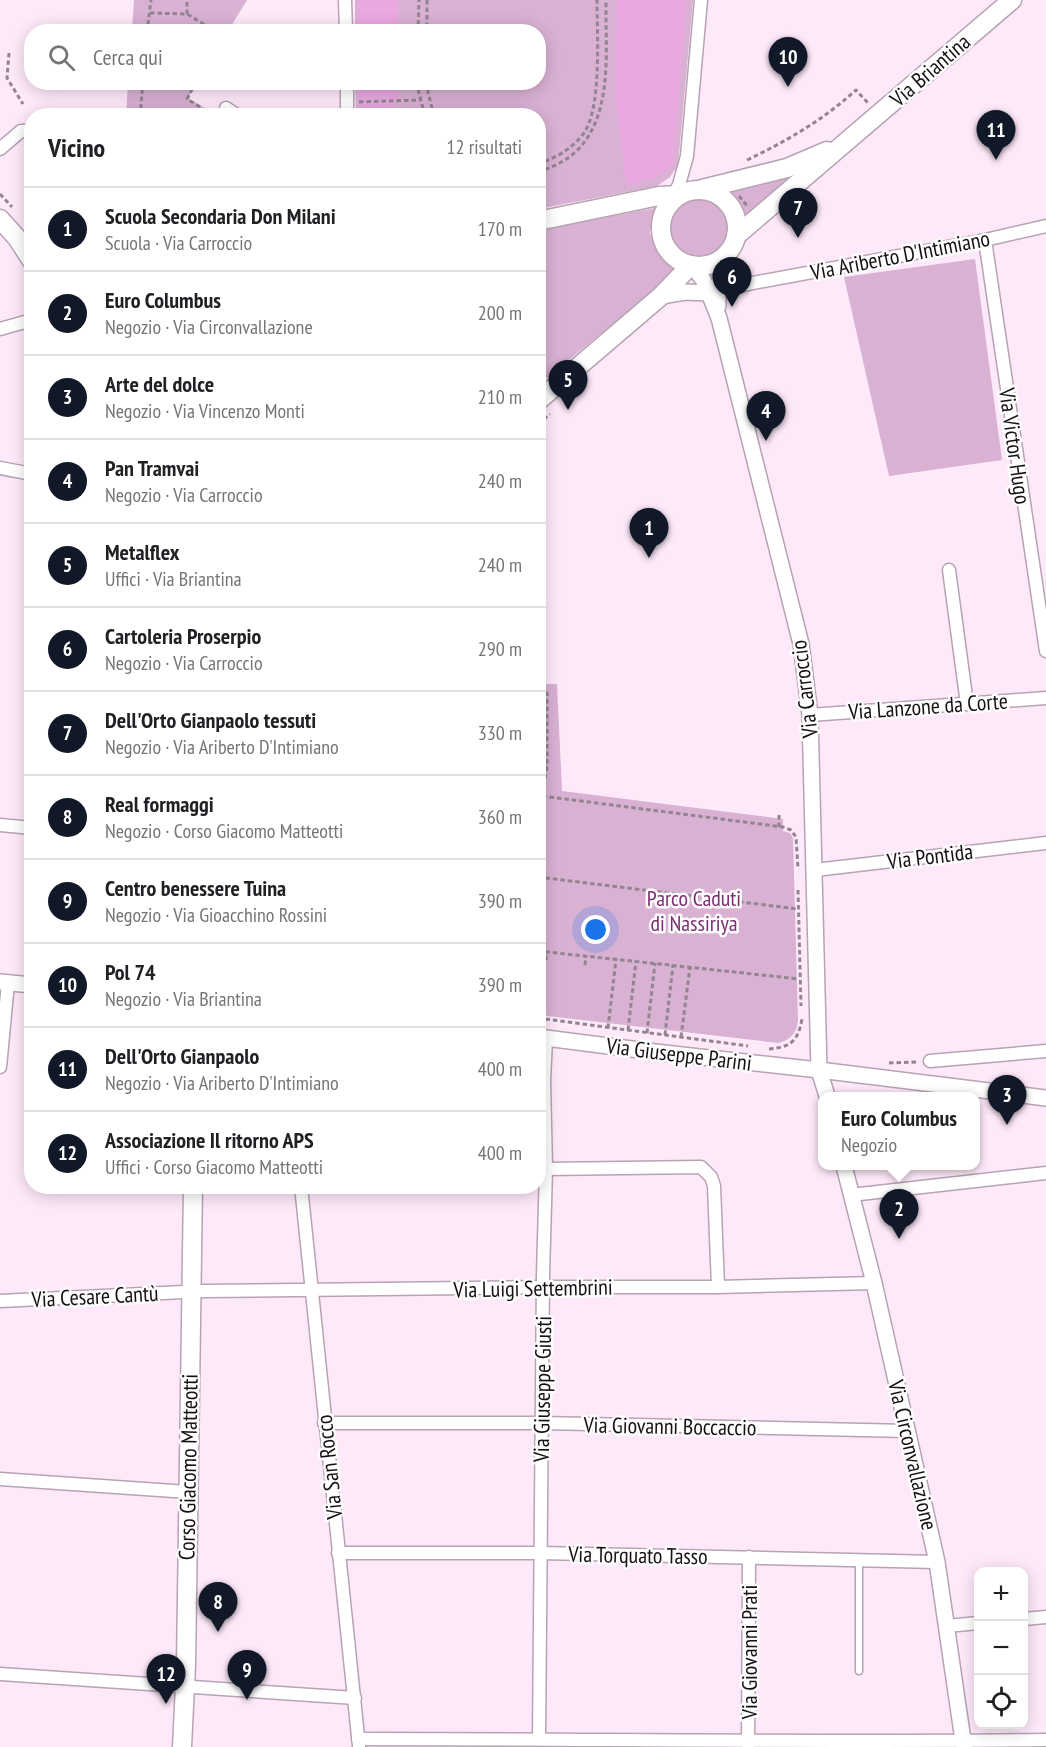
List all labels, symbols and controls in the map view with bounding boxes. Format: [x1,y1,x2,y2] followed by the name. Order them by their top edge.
[24,24,546,90] search box
[883,28,976,113] street label: Via Briantina
[768,38,808,87] pin: 10
[45,41,78,74] icon: search
[93,43,163,71] text: Cerca qui
[976,110,1016,160] pin: 11
[48,131,105,164] text: Vicino
[447,134,522,160] text: 12 risultati
[778,188,818,238] pin: 7
[105,202,336,230] text: Scuola Secondaria Don Milani
[63,216,72,242] text: 1
[478,216,522,242] text: 170 m
[807,224,992,286] street label: Via Ariberto D'Intimiano
[105,230,252,256] text: Scuola · Via Carroccio
[712,258,752,307] pin: 6
[105,286,221,314] text: Euro Columbus
[63,300,72,326] text: 2
[478,300,522,326] text: 200 m
[105,314,313,340] text: Negozio · Via Circonvallazione
[548,360,588,410] pin: 5
[105,370,214,398] text: Arte del dolce
[63,384,72,410] text: 3
[478,384,522,410] text: 210 m
[993,385,1037,506] street label: Via Victor Hugo
[746,392,786,441] pin: 4
[105,398,305,424] text: Negozio · Via Vincenzo Monti
[105,454,199,482] text: Pan Tramvai
[63,468,72,494] text: 4
[478,468,522,494] text: 240 m
[105,482,263,508] text: Negozio · Via Carroccio
[630,508,668,558] pin: 1
[105,538,179,566] text: Metalflex
[63,552,72,578] text: 5
[478,552,522,578] text: 240 m
[105,566,242,592] text: Uffici · Via Briantina
[105,622,261,650] text: Cartoleria Proserpio
[63,636,72,662] text: 6
[478,636,522,662] text: 290 m
[784,639,824,740] street label: Via Carroccio
[105,650,263,676] text: Negozio · Via Carroccio
[846,686,1009,726] street label: Via Lanzone da Corte
[105,706,316,734] text: Dell'Orto Gianpaolo tessuti
[63,720,72,746] text: 7
[478,720,522,746] text: 330 m
[105,734,339,760] text: Negozio · Via Ariberto D'Intimiano
[105,790,214,818] text: Real formaggi
[63,804,72,830] text: 8
[478,804,522,830] text: 360 m
[105,818,343,844] text: Negozio · Corso Giacomo Matteotti
[885,837,974,875] street label: Via Pontida
[105,874,286,902] text: Centro benessere Tuina
[647,884,741,937] park label: Parco Caduti di Nassiriya
[63,888,72,914] text: 9
[478,888,522,914] text: 390 m
[105,902,327,928] text: Negozio · Via Gioacchino Rossini
[581,915,610,944] your location
[105,958,156,986] text: Pol 74
[58,972,77,998] text: 10
[478,972,522,998] text: 390 m
[105,986,262,1012] text: Negozio · Via Briantina
[604,1031,753,1077] street label: Via Giuseppe Parini
[105,1042,259,1070] text: Dell'Orto Gianpaolo
[58,1056,77,1082] text: 11
[478,1056,522,1082] text: 400 m
[105,1070,339,1096] text: Negozio · Via Ariberto D'Intimiano
[988,1076,1026,1125] pin: 3
[818,1092,980,1170] popup
[841,1104,957,1132] text: Euro Columbus
[105,1126,314,1154] text: Associazione Il ritorno APS
[841,1132,897,1158] text: Negozio
[58,1140,77,1166] text: 12
[478,1140,522,1166] text: 400 m
[105,1154,323,1180] text: Uffici · Corso Giacomo Matteotti
[880,1190,918,1239] pin: 2
[452,1273,613,1303] street label: Via Luigi Settembrini
[30,1279,159,1313] street label: Via Cesare Cantù
[527,1316,557,1463] street label: Via Giuseppe Giusti
[172,1374,204,1560] street label: Corso Giacomo Matteotti
[882,1376,944,1533] street label: Via Circonvallazione
[582,1410,757,1442] street label: Via Giovanni Boccaccio
[310,1414,348,1521] street label: Via San Rocco
[567,1540,708,1570] street label: Via Torquato Tasso
[974,1567,1028,1729] map controls
[974,1567,1028,1621] button: +
[198,1582,238,1632] pin: 8
[735,1585,763,1720] street label: Via Giovanni Prati
[974,1621,1028,1675] button: −
[228,1650,266,1700] pin: 9
[146,1654,186,1704] pin: 12
[974,1675,1028,1729] button: locate

